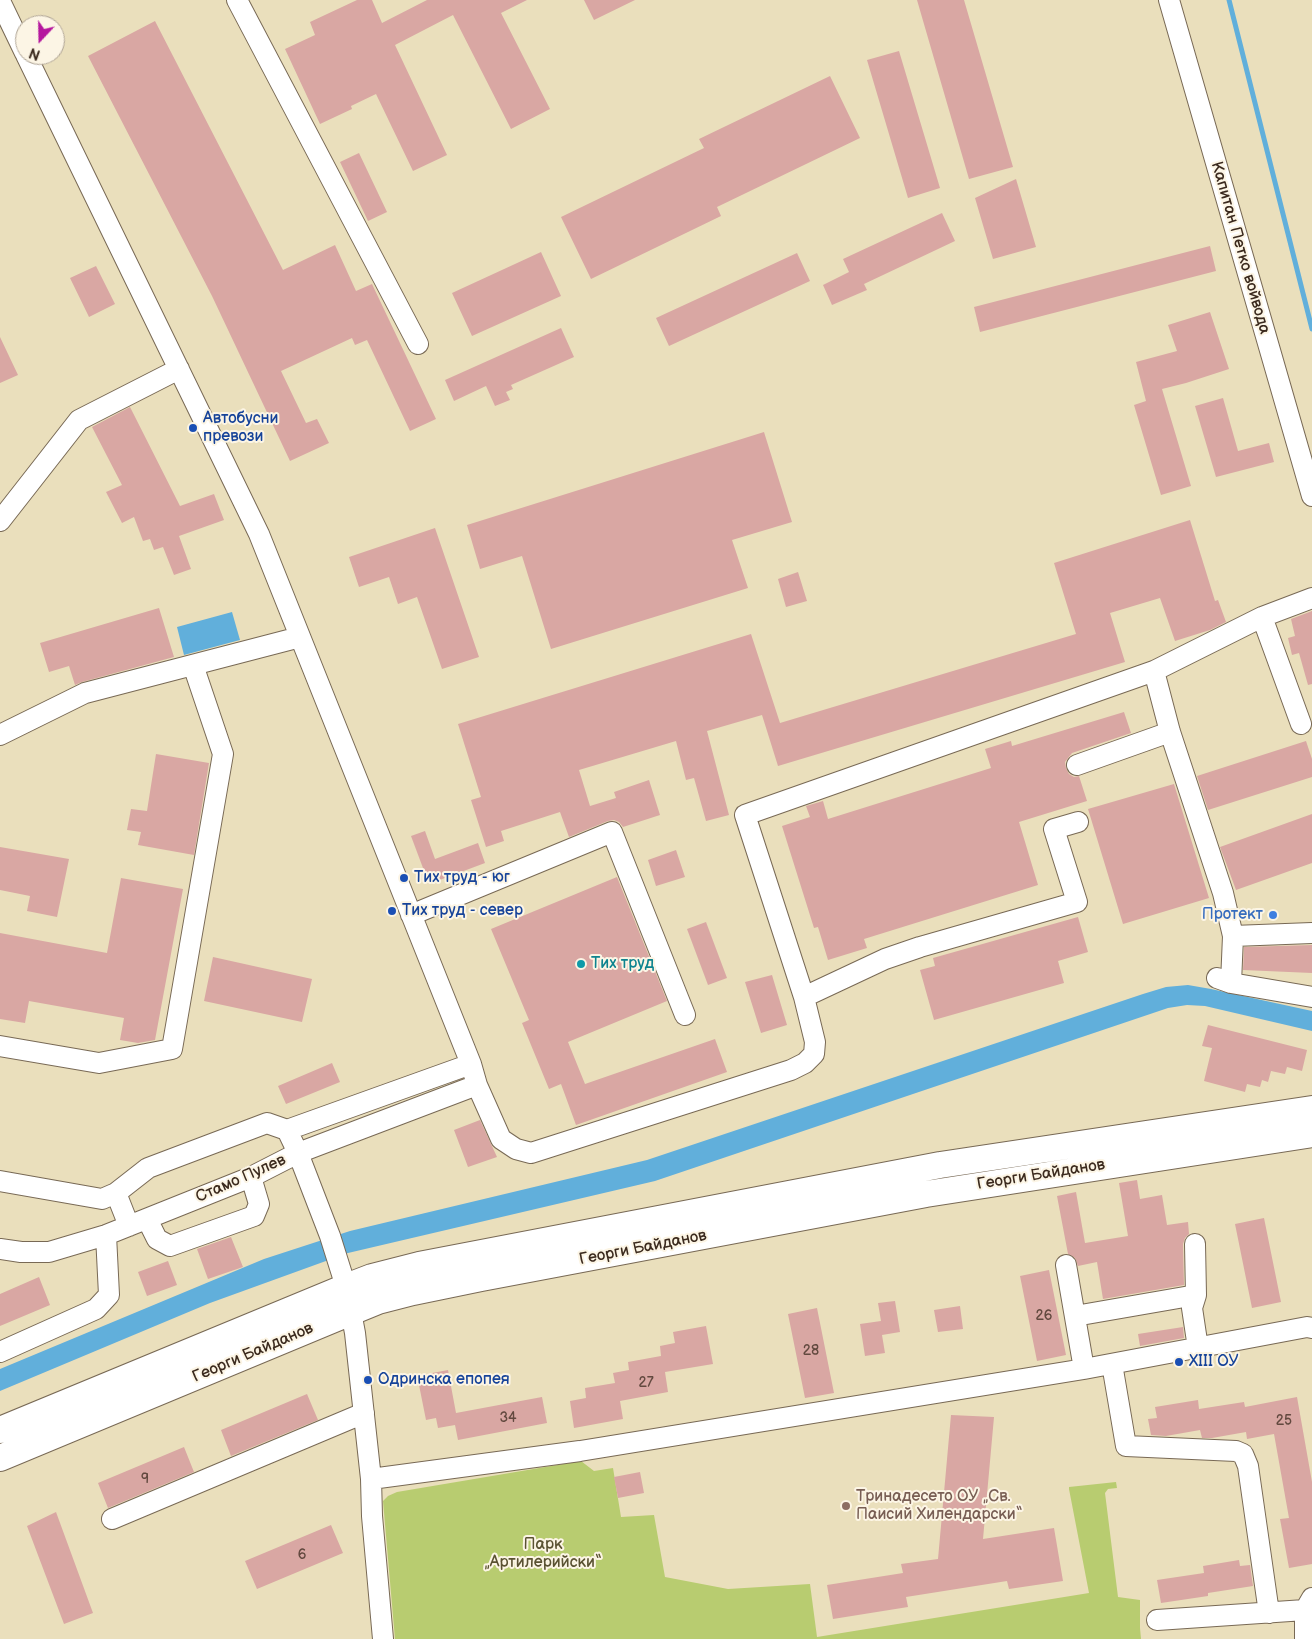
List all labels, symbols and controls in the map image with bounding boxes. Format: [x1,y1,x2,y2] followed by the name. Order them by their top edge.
[15,15,65,65] north arrow
[27,44,43,63] text: N
[1206,160,1274,336] street label: Капитан Петко войвода
[203,409,279,447] place label: Автобусни превози
[187,422,199,434] marker: Автобусни превози
[414,868,510,888] place label: Тих труд - юг
[398,872,410,884] marker: Тих труд - юг
[402,901,523,921] place label: Тих труд - север
[386,905,398,917] marker: Тих труд - север
[1202,905,1263,925] place label: Протект
[1267,909,1279,921] marker: Протект
[591,954,654,974] place label: Тих труд
[575,958,587,970] marker: Тих труд
[193,1151,289,1207] street label: Стамо Пулев
[976,1155,1106,1195] street label: Георги Байданов
[578,1226,708,1270] street label: Георги Байданов
[1036,1308,1052,1324] house number: 26
[190,1319,316,1387] street label: Георги Байданов
[803,1343,819,1359] house number: 28
[1189,1352,1239,1372] place label: XIII ОУ
[1173,1356,1185,1368] marker: XIII ОУ
[378,1370,510,1390] place label: Одринска епопея
[362,1374,374,1386] marker: Одринска епопея
[638,1375,654,1391] house number: 27
[499,1410,517,1426] house number: 34
[1276,1413,1292,1429] house number: 25
[141,1471,149,1487] house number: 9
[856,1487,1023,1525] place label: Тринадесето ОУ „Св. Паисий Хилендарски“
[840,1500,852,1512] marker: Тринадесето ОУ „Св. Паисий Хилендарски“
[484,1535,602,1573] park label: Парк „Артилерийски“
[298,1547,306,1563] house number: 6

